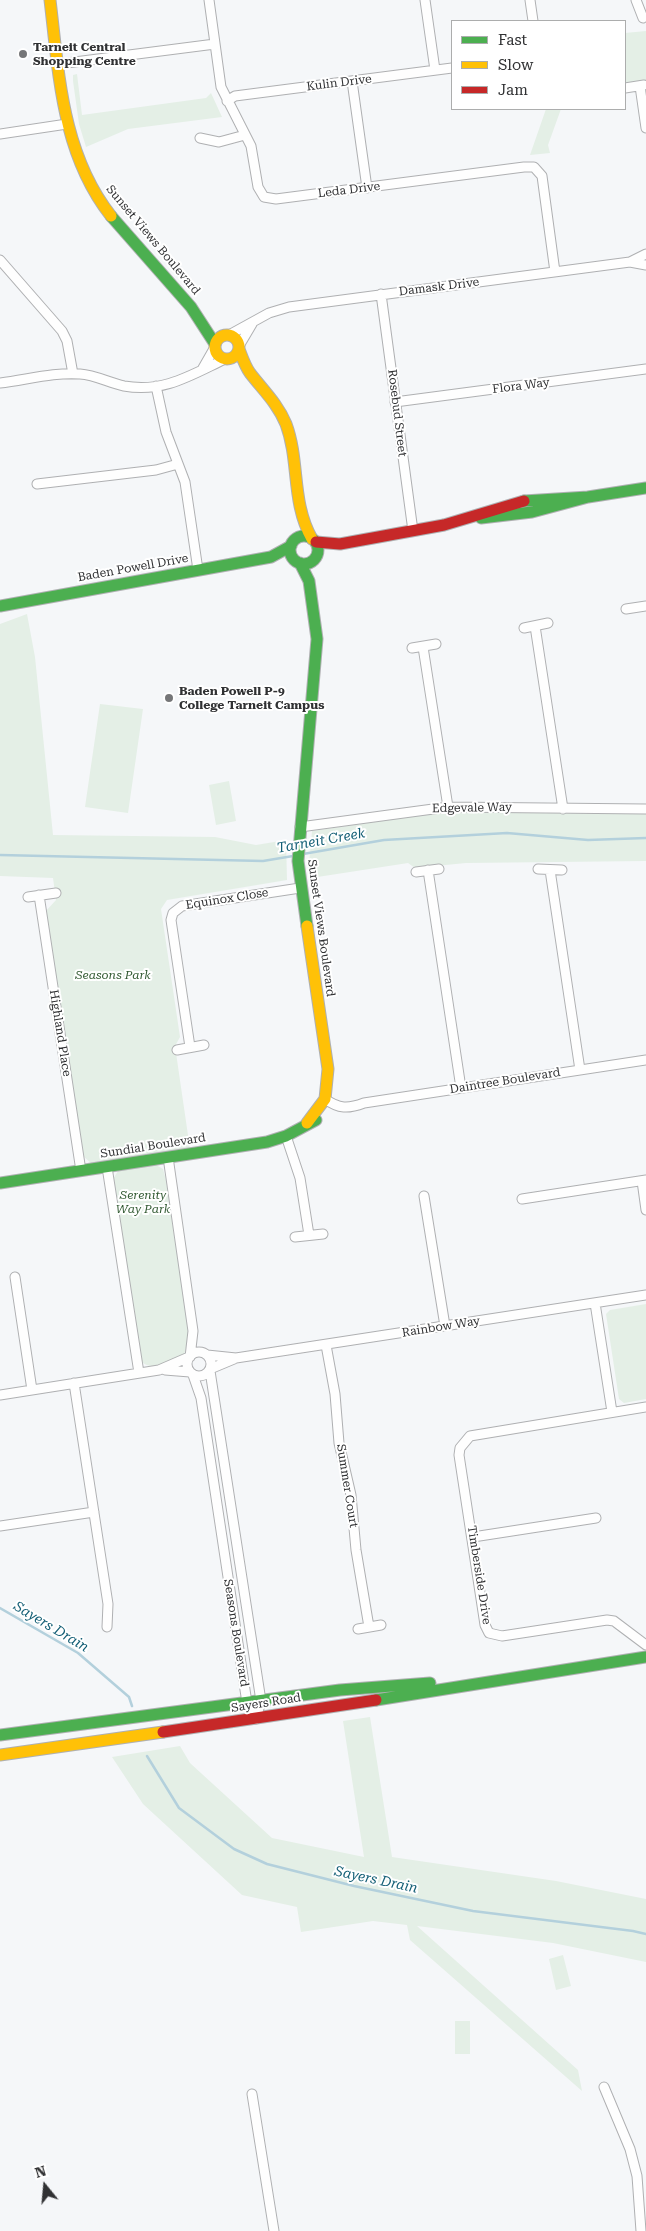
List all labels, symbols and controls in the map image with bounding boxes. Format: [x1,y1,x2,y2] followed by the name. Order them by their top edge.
[451,20,626,110] legend
[498,31,527,49] text: Fast
[33,40,136,68] place label: Tarneit Central Shopping Centre
[17,48,29,60] marker: Tarneit Central Shopping Centre
[498,56,533,74] text: Slow
[306,72,372,94] street label: Kulin Drive
[498,81,528,99] text: Jam
[317,179,381,201] street label: Leda Drive
[103,182,203,298] street label: Sunset Views Boulevard
[398,275,480,299] street label: Damask Drive
[384,368,410,458] street label: Rosebud Street
[492,375,550,397] street label: Flora Way
[77,551,189,585] street label: Baden Powell Drive
[179,684,324,712] place label: Baden Powell P-9 College Tarneit Campus
[163,692,175,704] marker: Baden Powell P-9 College Tarneit Campus
[432,800,512,816] street label: Edgevale Way
[276,825,366,857] water label: Tarneit Creek
[304,858,338,998] street label: Sunset Views Boulevard
[185,885,269,913] street label: Equinox Close
[75,968,151,982] park label: Seasons Park
[46,988,74,1078] street label: Highland Place
[449,1065,561,1097] street label: Daintree Boulevard
[99,1131,207,1161] street label: Sundial Boulevard
[116,1188,170,1216] park label: Serenity Way Park
[401,1314,481,1340] street label: Rainbow Way
[333,1443,361,1529] street label: Summer Court
[464,1524,494,1626] street label: Timberside Drive
[220,1578,252,1688] street label: Seasons Boulevard
[10,1598,92,1656] water label: Sayers Drain
[230,1690,302,1716] street label: Sayers Road
[333,1863,419,1897] water label: Sayers Drain
[20,2161,70,2211] north arrow
[33,2162,48,2181] text: N

